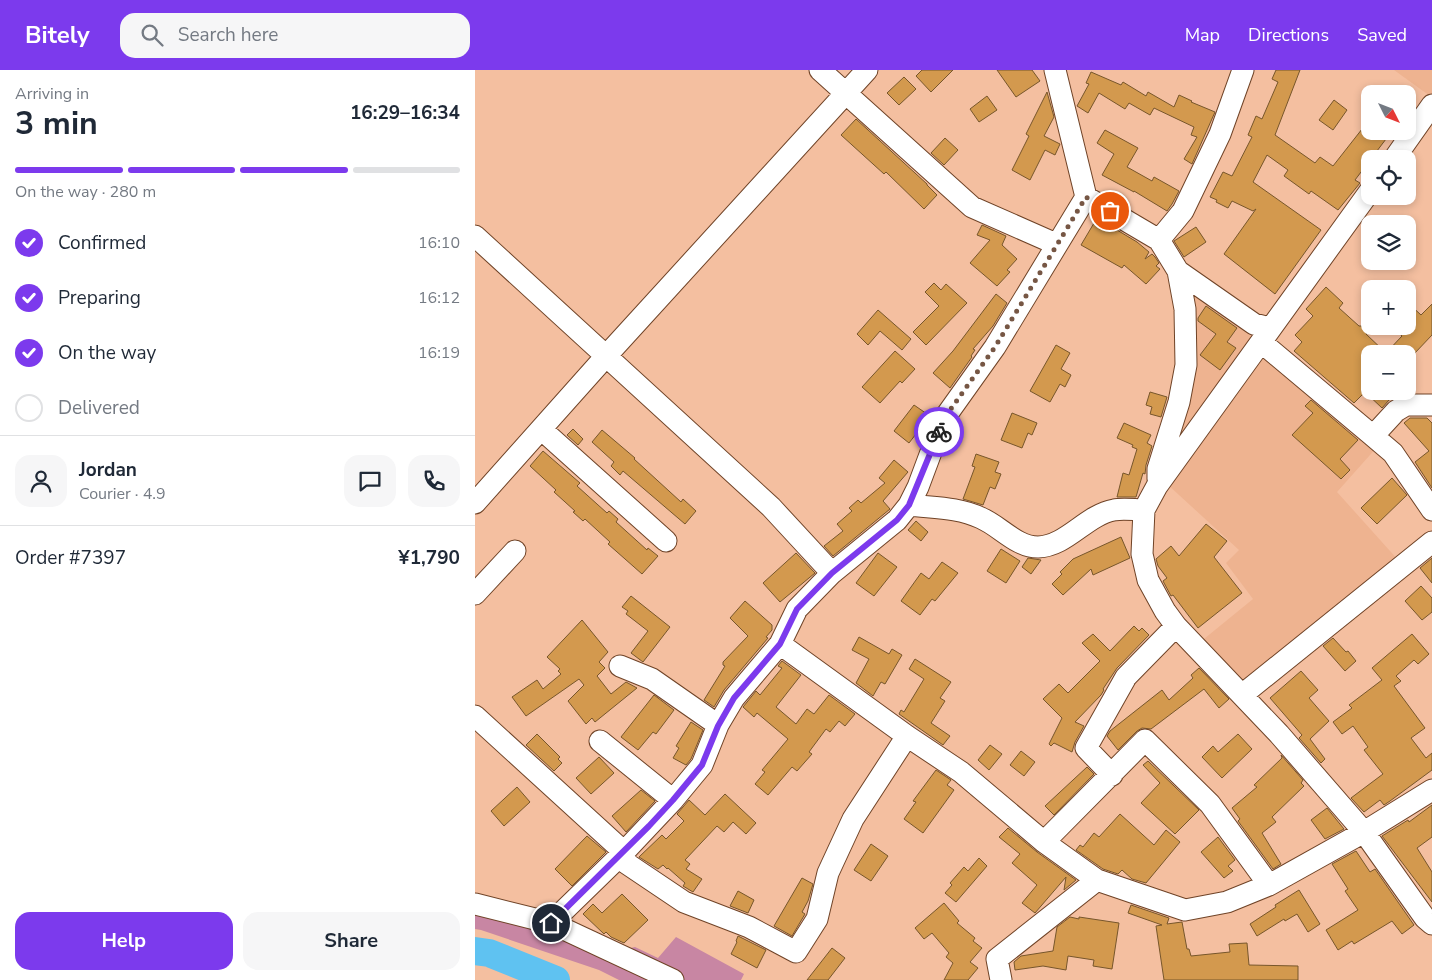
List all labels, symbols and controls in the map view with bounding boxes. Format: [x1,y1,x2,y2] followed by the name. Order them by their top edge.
[120,13,470,58] search box
[25,19,90,51] text: Bitely
[138,21,166,49] icon: search
[178,22,278,48] text: Search here
[1185,23,1220,47] text: Map
[1248,23,1329,47] text: Directions
[1357,23,1407,47] text: Saved
[15,83,89,105] text: Arriving in
[1361,85,1416,140] north arrow
[1361,85,1416,400] map controls
[350,100,460,126] text: 16:29–16:34
[15,102,98,145] text: 3 min
[1361,150,1416,205] button: locate
[15,181,156,203] text: On the way · 280 m
[1089,190,1131,232] pin
[1096,197,1124,225] icon: bag
[1361,215,1416,270] button: layers
[15,229,43,257] icon: check
[58,230,146,256] text: Confirmed
[418,232,460,254] text: 16:10
[1361,280,1416,335] button: +
[15,284,43,312] icon: check
[58,285,141,311] text: Preparing
[418,287,460,309] text: 16:12
[15,339,43,367] icon: check
[58,340,156,366] text: On the way
[418,342,460,364] text: 16:19
[1361,345,1416,400] button: −
[58,395,140,421] text: Delivered
[914,407,964,457] courier
[925,418,953,446] icon: bike
[15,455,67,507] button: person
[344,455,396,507] button: chat
[408,455,460,507] button: phone
[79,457,137,483] text: Jordan
[79,483,165,505] text: Courier · 4.9
[15,545,126,571] text: Order #7397
[398,545,460,571] text: ¥1,790
[530,902,572,944] pin
[537,909,565,937] icon: home
[15,912,233,970] button: Help
[243,912,460,970] button: Share

